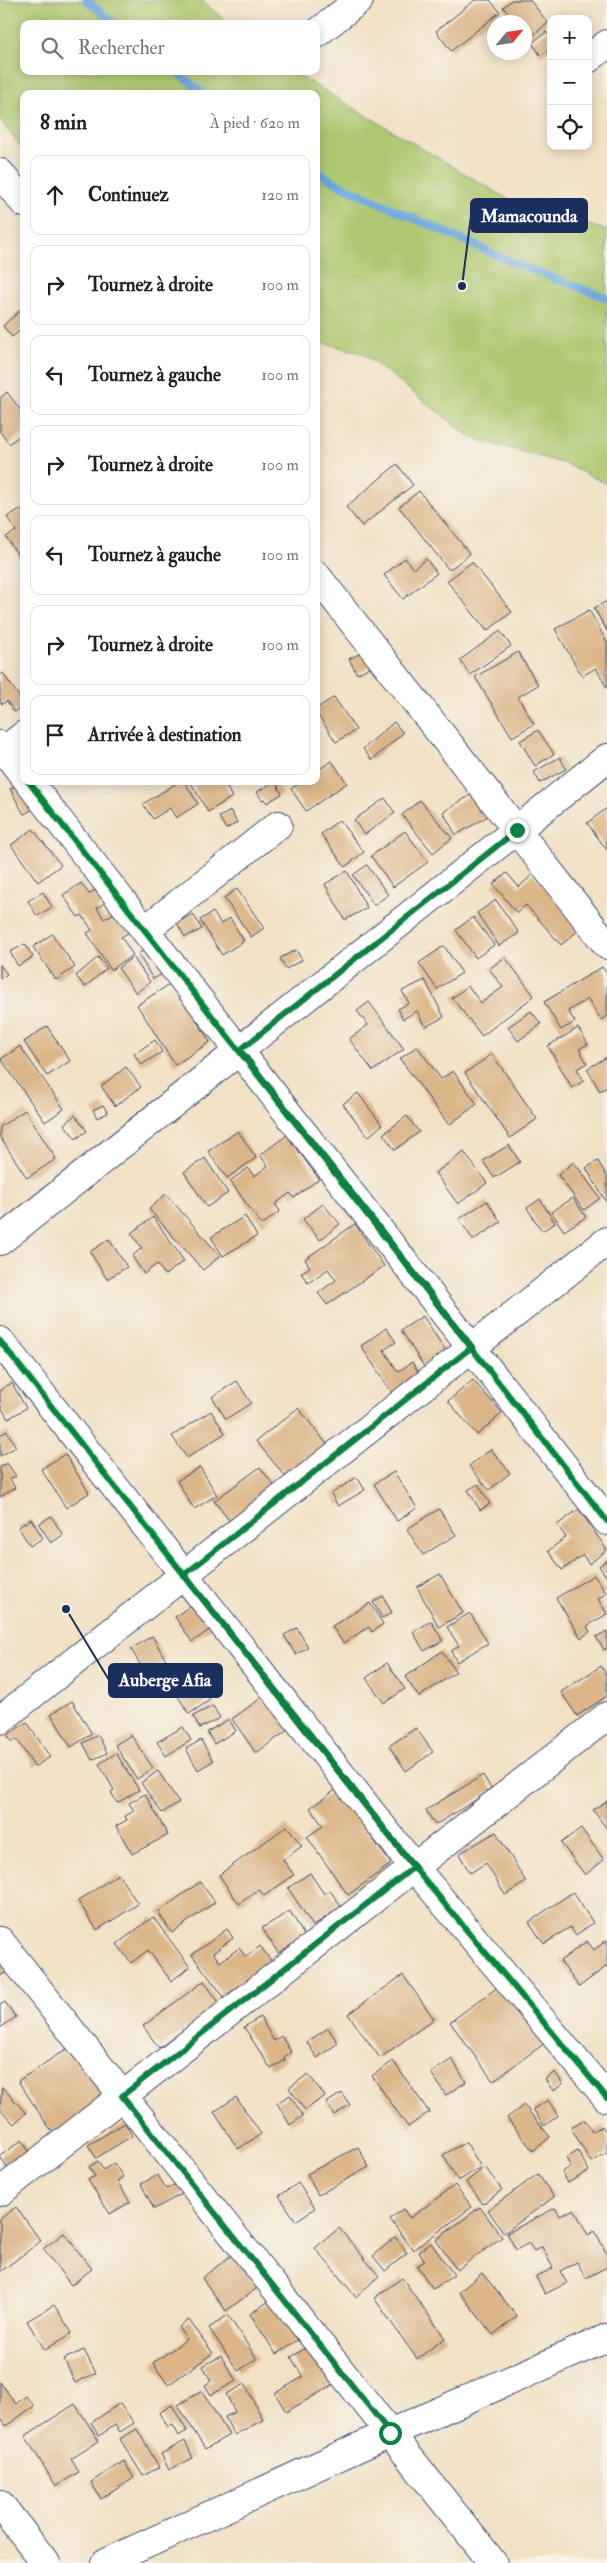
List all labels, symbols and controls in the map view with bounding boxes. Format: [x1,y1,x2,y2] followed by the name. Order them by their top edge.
[487,15,532,60] north arrow
[547,15,592,150] map controls
[547,15,592,60] button: +
[20,20,320,75] search box
[38,34,66,62] icon: search
[78,36,165,60] text: Rechercher
[547,60,592,105] button: −
[547,105,592,150] button: locate
[40,109,87,136] text: 8 min
[210,113,300,133] text: À pied · 620 m
[41,181,69,209] icon: ahead
[88,183,169,207] text: Continuez
[261,185,299,205] text: 120 m
[471,199,587,232] callout: Mamacounda
[480,205,578,228] text: Mamacounda
[41,271,69,299] icon: right
[88,273,213,297] text: Tournez à droite
[261,275,299,295] text: 100 m
[41,361,69,389] icon: left
[88,363,221,387] text: Tournez à gauche
[261,365,299,385] text: 100 m
[41,451,69,479] icon: right
[88,453,213,477] text: Tournez à droite
[261,455,299,475] text: 100 m
[41,541,69,569] icon: left
[88,543,221,567] text: Tournez à gauche
[261,545,299,565] text: 100 m
[41,631,69,659] icon: right
[88,633,213,657] text: Tournez à droite
[261,635,299,655] text: 100 m
[41,721,69,749] icon: arrive
[88,723,242,747] text: Arrivée à destination
[506,819,529,842] route end
[109,1664,222,1697] callout: Auberge Afia
[118,1669,212,1692] text: Auberge Afia
[379,2422,402,2445] route start

